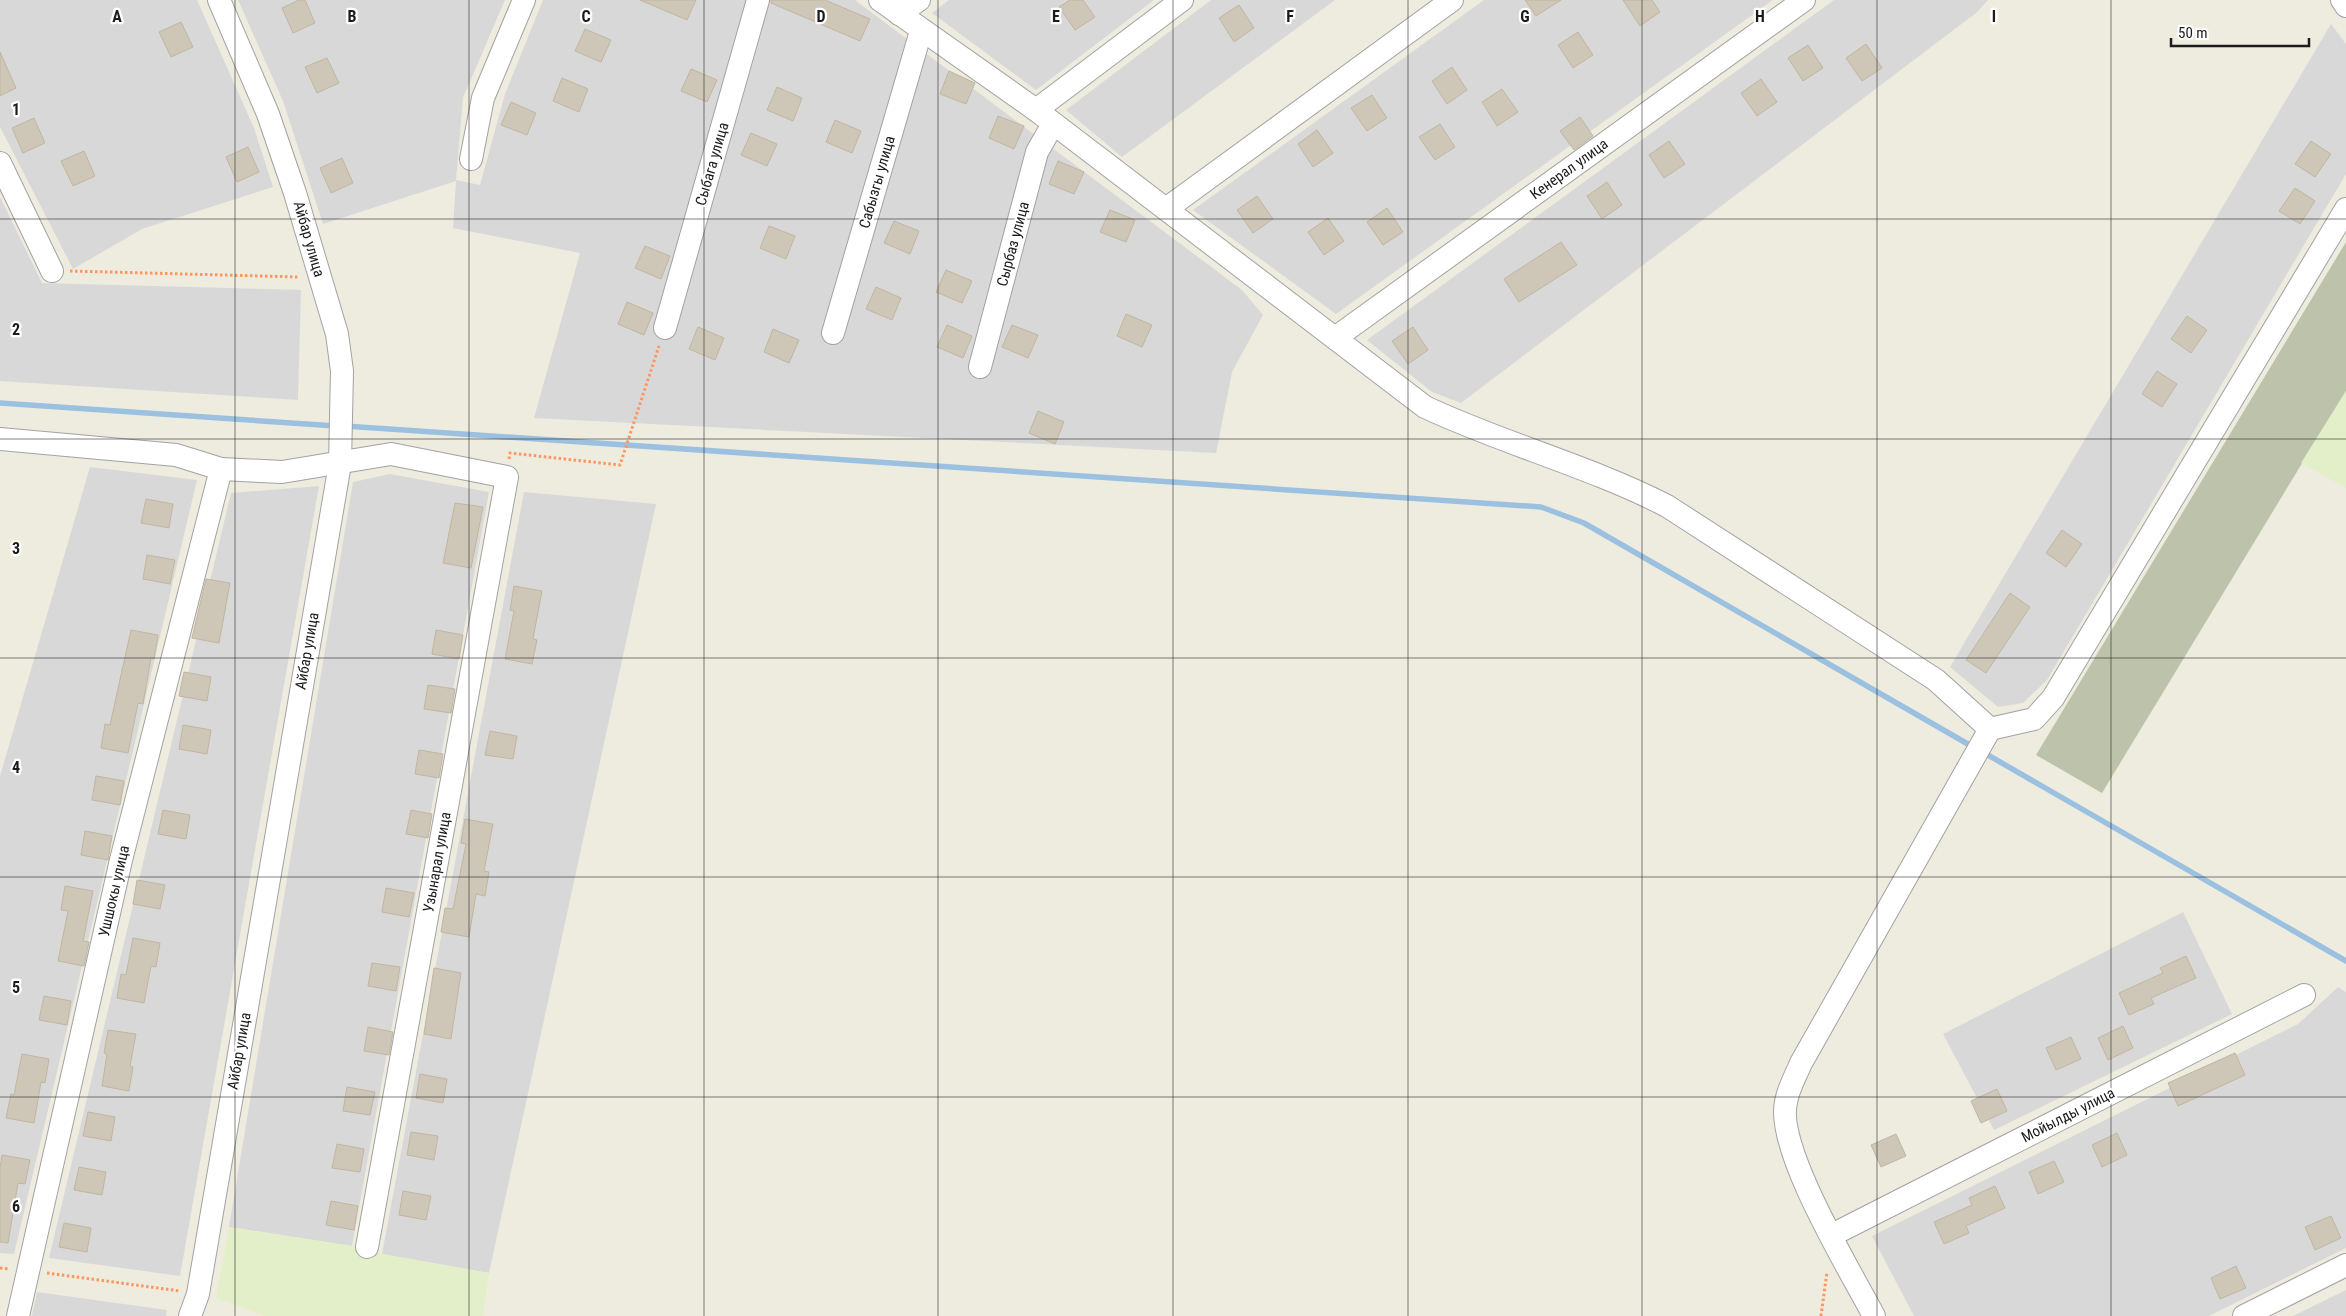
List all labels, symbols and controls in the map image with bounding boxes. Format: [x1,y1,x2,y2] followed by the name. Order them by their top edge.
[112,7,122,26] text: A
[348,7,357,26] text: B
[581,7,591,26] text: C
[816,7,826,26] text: D
[1052,7,1060,26] text: E
[1286,7,1294,26] text: F
[1520,7,1530,26] text: G
[1755,7,1765,26] text: H
[1992,7,1996,26] text: I
[2171,15,2308,47] scale bar
[2178,24,2208,42] text: 50 m
[12,100,20,119] text: 1
[692,120,732,208] street label: Сыбага улица
[855,134,899,230] street label: Сабызгы улица
[1527,135,1611,203] street label: Кенерал улица
[290,199,328,279] street label: Айбар улица
[993,200,1033,288] street label: Сырбаз улица
[12,320,20,339] text: 2
[12,539,20,558] text: 3
[291,611,323,691] street label: Айбар улица
[12,758,20,777] text: 4
[419,810,455,914] street label: Узынарал улица
[95,844,133,938] street label: Ушшокы улица
[12,978,20,997] text: 5
[223,1011,255,1091] street label: Айбар улица
[2018,1084,2118,1146] street label: Мойылды улица
[12,1197,20,1216] text: 6

